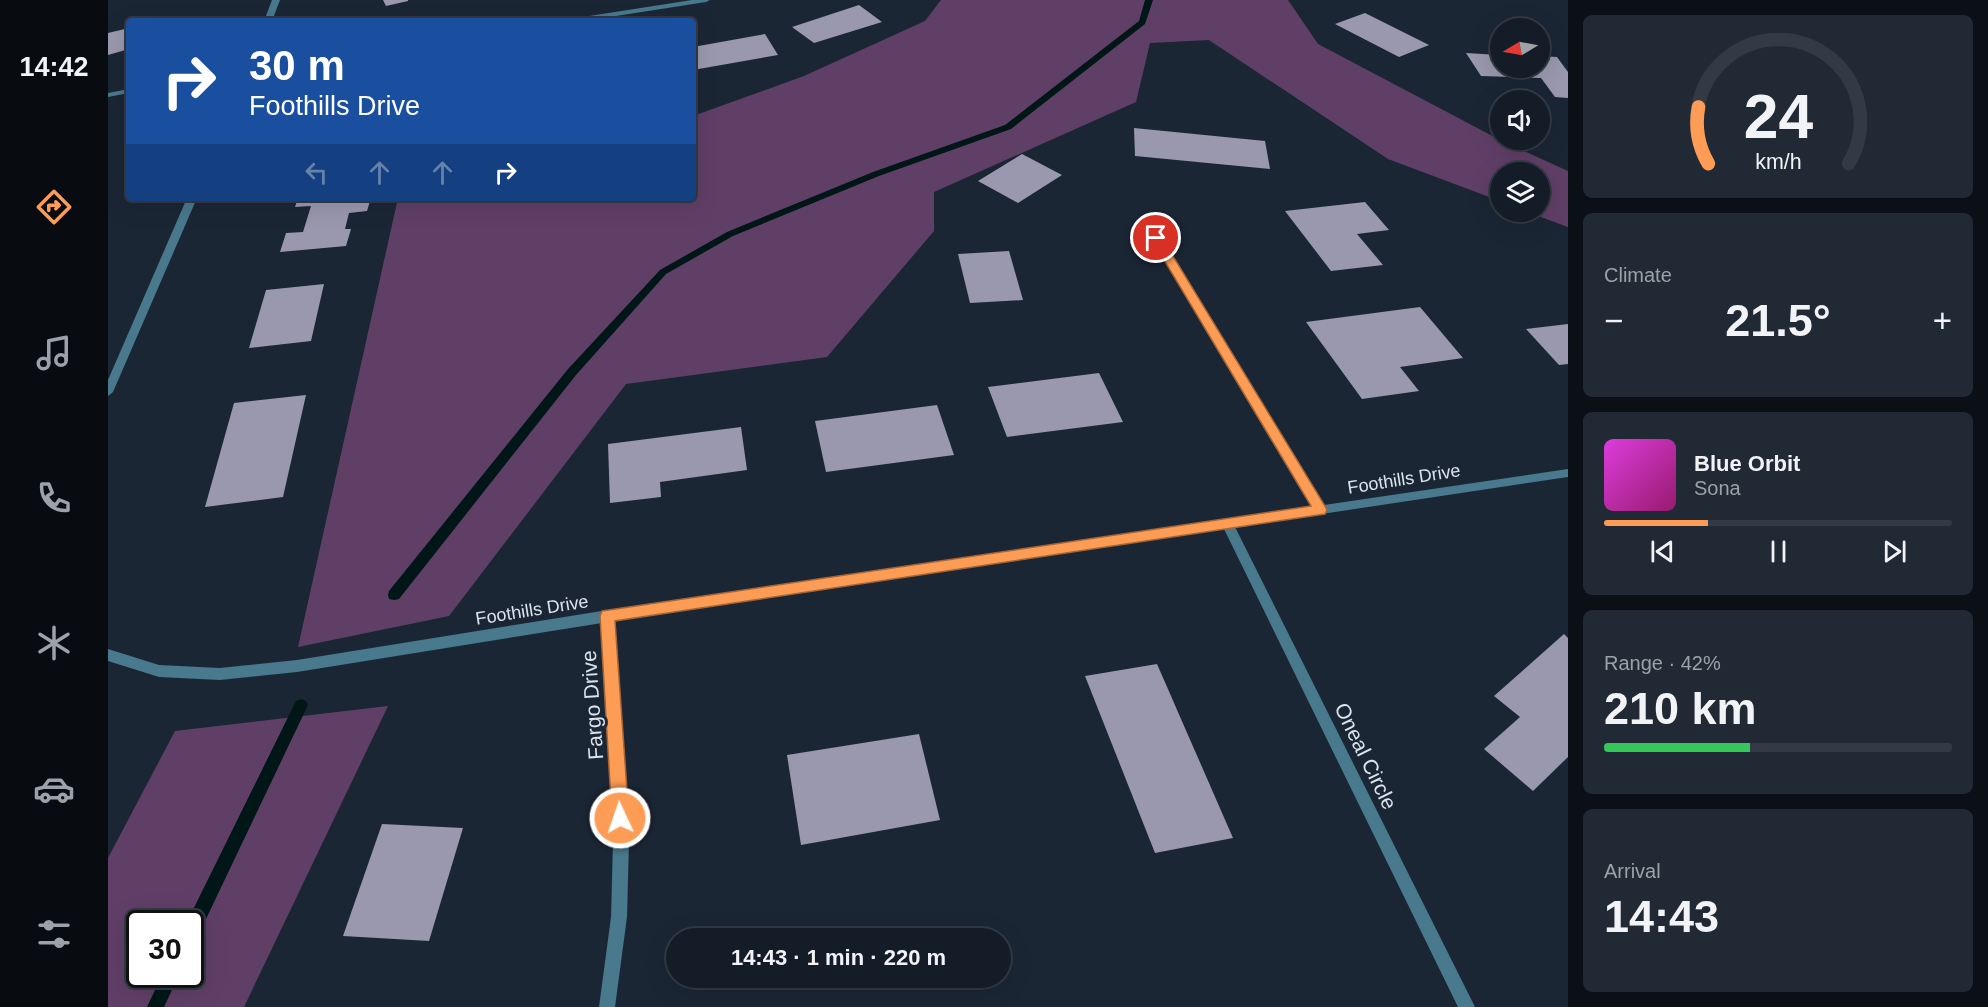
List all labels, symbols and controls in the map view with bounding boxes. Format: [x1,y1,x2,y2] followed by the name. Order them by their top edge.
[1490,18,1550,78] north arrow
[1490,18,1550,222] map controls
[150,42,228,120] icon: right
[249,42,345,89] text: 30 m
[19,52,89,82] text: 14:42
[1743,82,1813,151] text: 24
[1490,90,1550,150] button: sound
[249,91,420,121] text: Foothills Drive
[1755,150,1801,174] text: km/h
[300,156,333,189] icon: left
[363,156,396,189] icon: ahead
[426,156,459,189] icon: ahead
[489,156,522,189] icon: right
[1490,162,1550,222] button: layers
[33,186,75,228] icon: directions
[1130,212,1181,263] pin
[1139,221,1172,254] icon: arrive
[1604,264,1672,286] text: Climate
[1725,295,1831,346] text: 21.5°
[1604,302,1623,339] text: −
[1933,302,1952,339] text: +
[33,332,75,374] icon: music
[1694,451,1800,476] text: Blue Orbit
[1346,460,1462,498] street label: Foothills Drive
[33,477,75,519] icon: phone
[1694,477,1741,499] text: Sona
[1646,535,1679,568] icon: previous
[1762,535,1795,568] icon: pause
[1878,535,1911,568] icon: next
[474,591,590,629] street label: Foothills Drive
[33,622,75,664] icon: climate
[577,649,607,761] street label: Fargo Drive
[1604,652,1721,674] text: Range · 42%
[1604,683,1757,734] text: 210 km
[1330,699,1402,813] street label: Oneal Circle
[33,768,75,810] icon: car
[588,786,652,850] position arrow
[1604,860,1661,882] text: Arrival
[1604,891,1719,942] text: 14:43
[126,910,204,988] speed limit sign: 30
[33,913,75,955] icon: filters
[731,945,946,970] text: 14:43 · 1 min · 220 m

